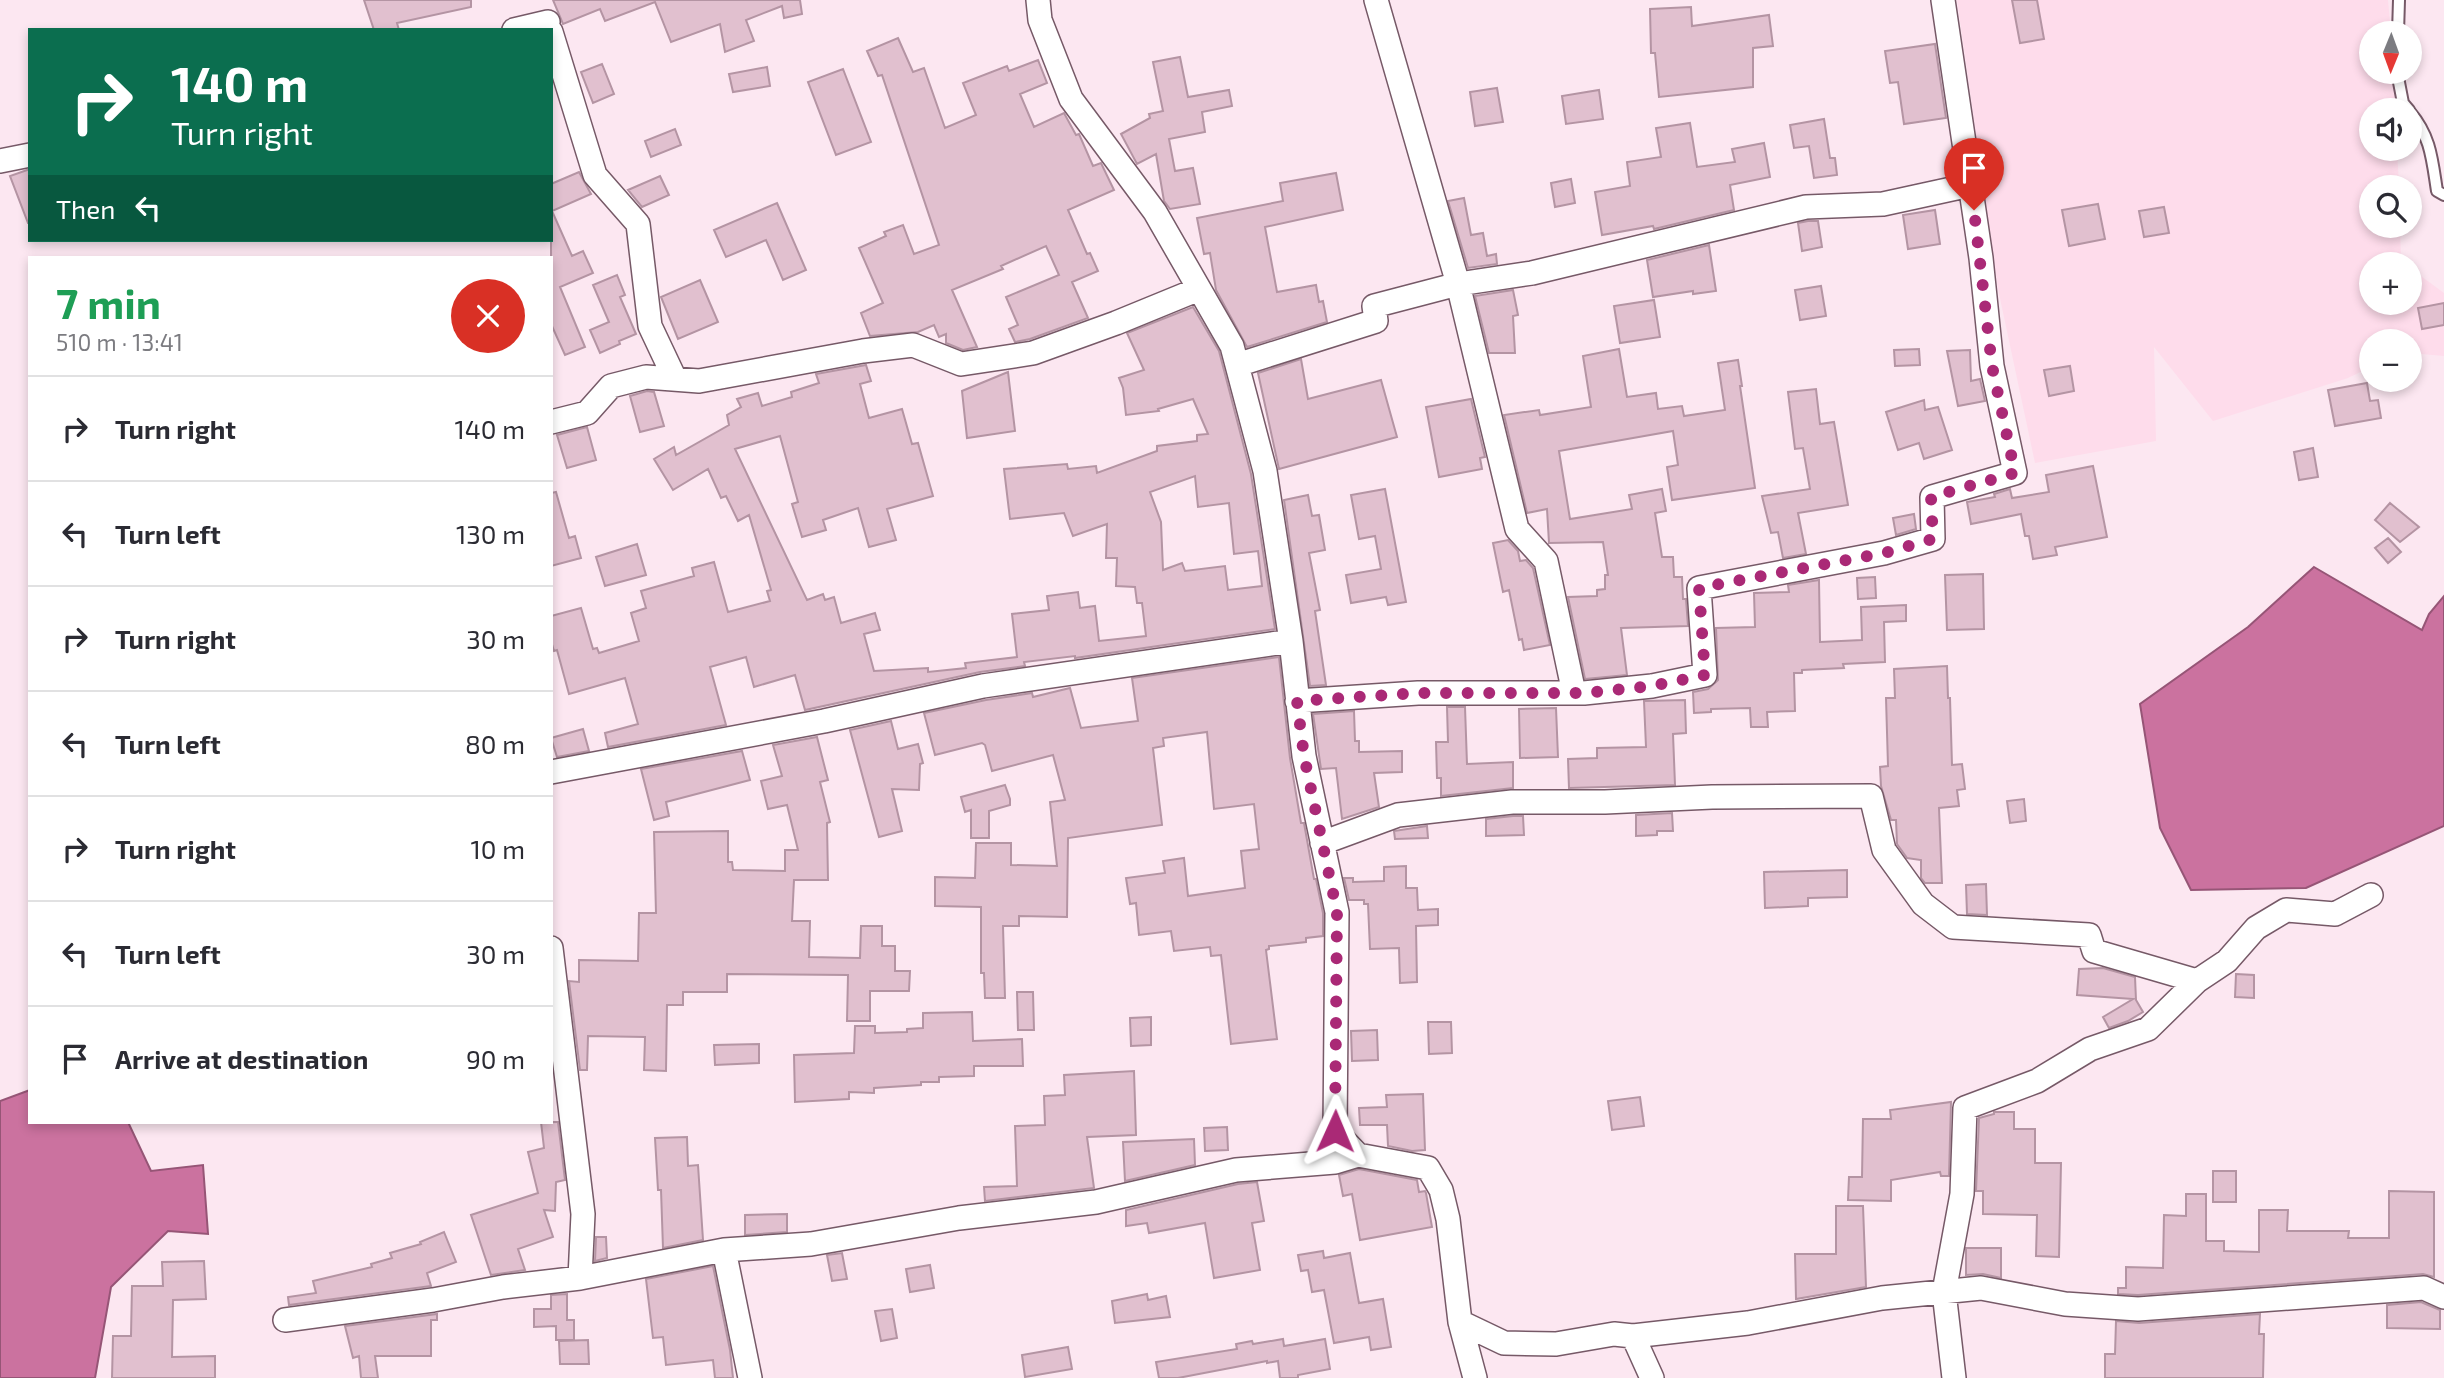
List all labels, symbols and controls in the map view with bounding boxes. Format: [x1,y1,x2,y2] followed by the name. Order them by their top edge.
[2359,21,2422,84] north arrow
[2359,21,2422,392] map controls
[171,53,308,112] text: 140 m
[56,56,147,147] icon: right
[2359,98,2422,161] button: sound
[171,113,313,151] text: Turn right
[1944,138,2004,210] pin
[1955,149,1993,187] icon: arrive
[2359,175,2422,238] button: search
[129,189,167,227] icon: left
[56,193,115,224] text: Then
[2359,252,2422,315] button: +
[56,277,161,327] text: 7 min
[451,279,525,353] button: close
[56,328,183,356] text: 510 m · 13:41
[2359,329,2422,392] button: −
[56,410,94,448] icon: right
[115,413,236,444] text: Turn right
[454,413,525,444] text: 140 m
[56,515,94,553] icon: left
[115,518,221,549] text: Turn left
[456,518,525,549] text: 130 m
[56,620,94,658] icon: right
[115,623,236,654] text: Turn right
[466,623,525,654] text: 30 m
[56,725,94,763] icon: left
[115,728,221,759] text: Turn left
[465,728,525,759] text: 80 m
[56,830,94,868] icon: right
[115,833,236,864] text: Turn right
[470,833,525,864] text: 10 m
[56,935,94,973] icon: left
[115,938,221,969] text: Turn left
[466,938,525,969] text: 30 m
[56,1040,94,1078] icon: arrive
[115,1043,368,1074] text: Arrive at destination
[466,1043,525,1074] text: 90 m
[1298,1094,1372,1168] position arrow

